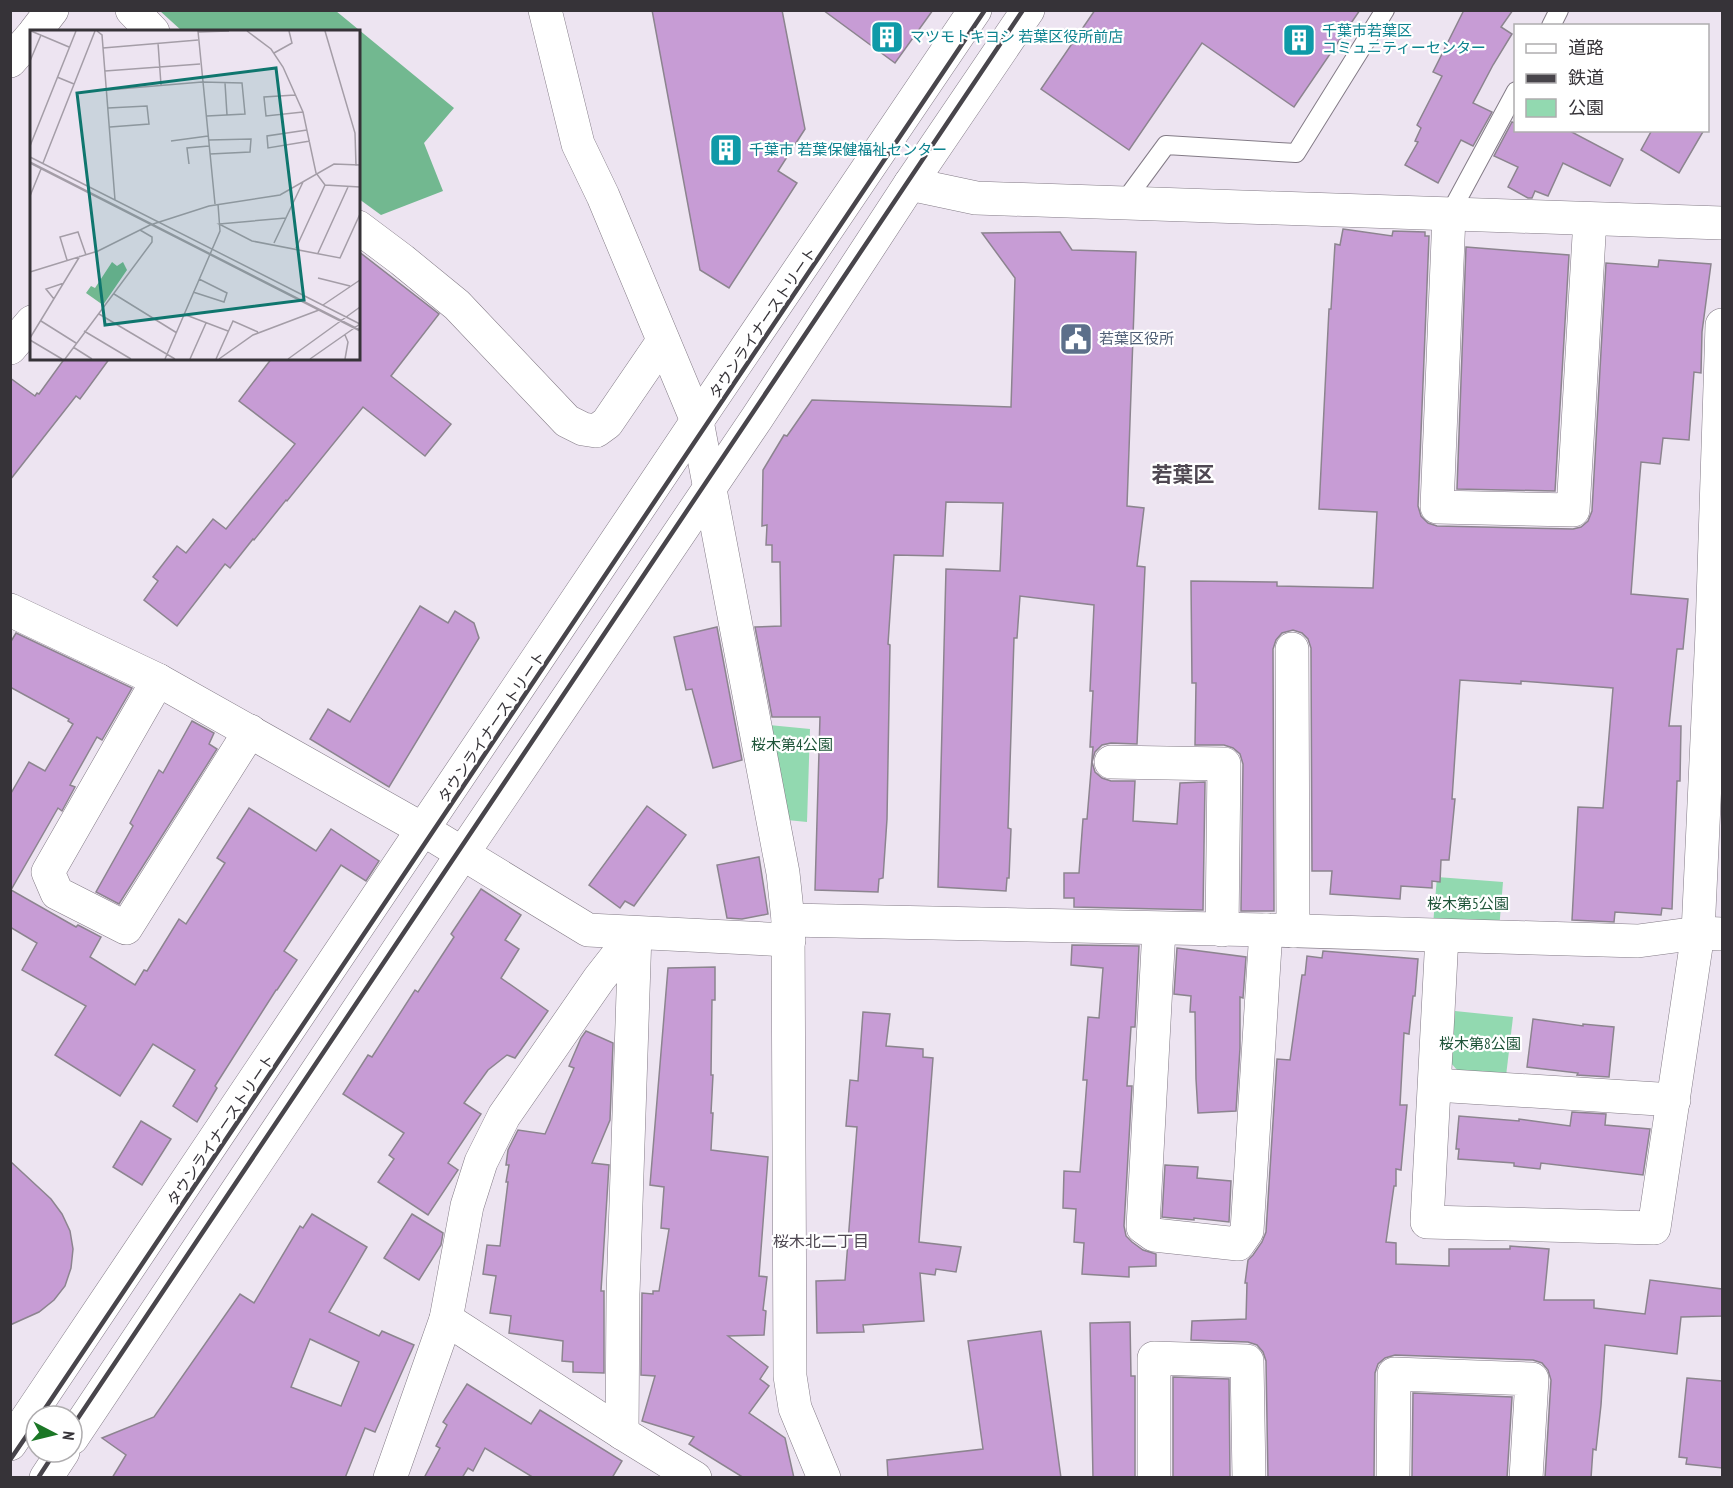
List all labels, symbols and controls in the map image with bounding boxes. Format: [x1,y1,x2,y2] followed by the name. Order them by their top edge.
[869,19,905,55] building icon: マツモトキヨシ 若葉区役所前店
[1322,21,1486,57] place label: 千葉市若葉区 コミュニティーセンター
[1281,22,1317,58] building icon: 千葉市若葉区 コミュニティーセンター
[1514,24,1709,132] legend
[910,27,1123,46] place label: マツモトキヨシ 若葉区役所前店
[30,30,360,360] inset map
[1568,36,1604,59] text: 道路
[1568,66,1604,89] text: 鉄道
[1568,96,1604,119] text: 公園
[708,132,744,168] building icon: 千葉市 若葉保健福祉センター
[749,140,947,159] place label: 千葉市 若葉保健福祉センター
[705,243,820,402] street label: タウンライナーストリート
[1058,321,1094,357] public building icon: 若葉区役所
[1099,329,1174,348] place label: 若葉区役所
[1152,461,1215,488] district label: 若葉区
[434,647,549,806] street label: タウンライナーストリート
[751,735,833,754] park label: 桜木第4公園
[1427,894,1509,913] park label: 桜木第5公園
[1439,1034,1521,1053] park label: 桜木第8公園
[163,1050,278,1209] street label: タウンライナーストリート
[773,1231,869,1251] district label: 桜木北二丁目
[24,1404,84,1464] north arrow
[58,1430,79,1441] text: N

